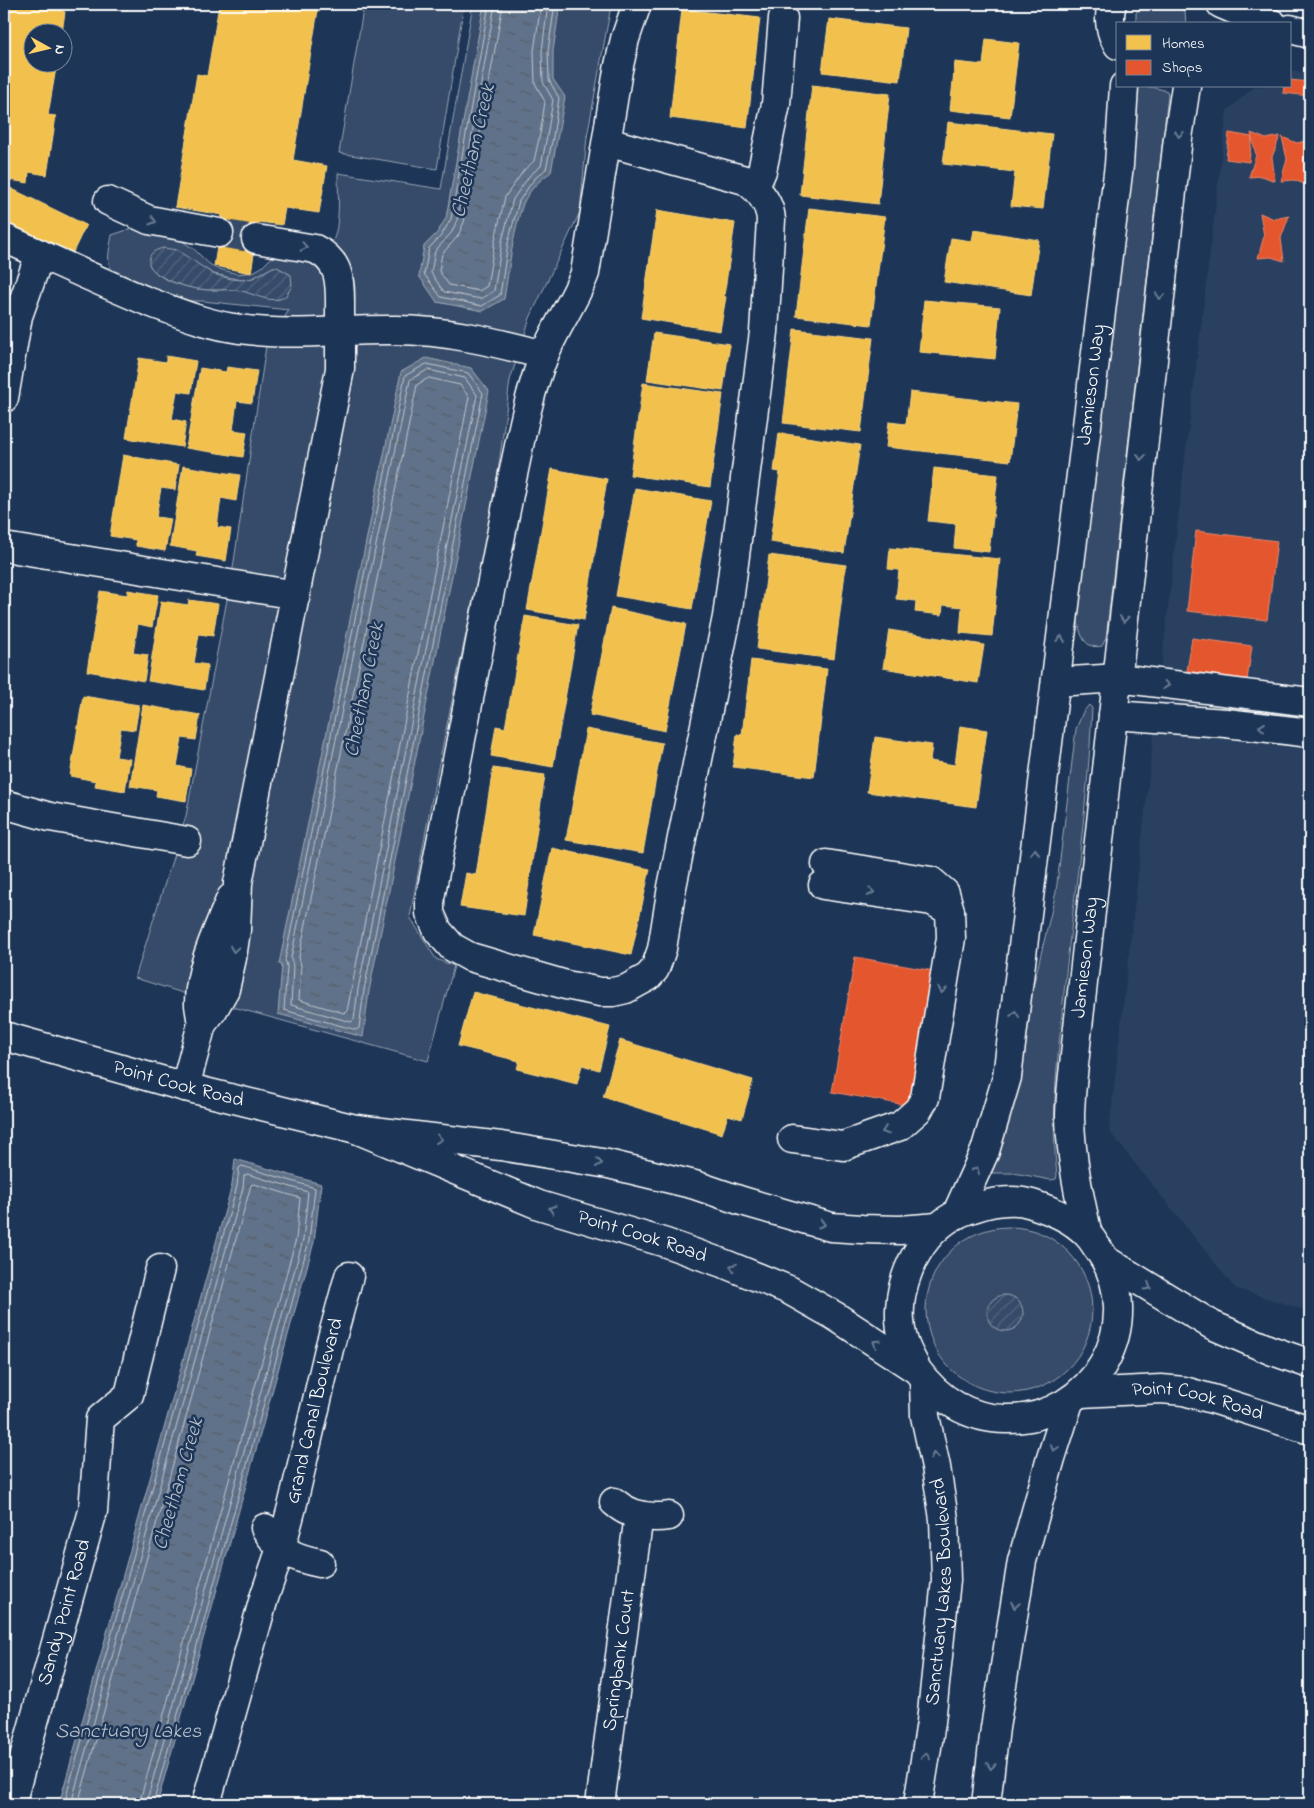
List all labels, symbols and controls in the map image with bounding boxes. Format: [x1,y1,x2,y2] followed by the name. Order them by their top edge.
[22,22,72,72] north arrow
[1116,22,1292,88] legend
[1162,33,1205,55] text: Homes
[48,43,70,56] text: N
[1162,57,1202,79] text: Shops
[444,80,504,221] water label: Cheetham Creek
[1174,131,1185,139] one-way arrow
[148,215,156,225] one-way arrow
[300,241,309,252] one-way arrow
[1155,292,1166,300] one-way arrow
[1070,323,1114,447] street label: Jamieson Way
[1136,454,1147,462] one-way arrow
[1119,615,1130,623] one-way arrow
[337,619,393,760] water label: Cheetham Creek
[1055,634,1066,642] one-way arrow
[1162,679,1170,690] one-way arrow
[1258,722,1266,733] one-way arrow
[1029,848,1040,856] one-way arrow
[867,886,875,897] one-way arrow
[1065,895,1107,1019] street label: Jamieson Way
[229,945,239,954] one-way arrow
[938,986,948,995] one-way arrow
[1010,1009,1020,1018] one-way arrow
[110,1053,247,1115] street label: Point Cook Road
[882,1125,890,1135] one-way arrow
[435,1133,443,1144] one-way arrow
[595,1157,604,1167] one-way arrow
[970,1166,980,1175] one-way arrow
[574,1203,711,1271] street label: Point Cook Road
[549,1204,557,1214] one-way arrow
[817,1219,826,1229] one-way arrow
[729,1263,738,1274] one-way arrow
[1143,1280,1152,1290] one-way arrow
[279,1315,351,1507] street label: Grand Canal Boulevard
[873,1340,882,1349] one-way arrow
[1131,1374,1267,1429] street label: Point Cook Road
[146,1414,212,1554] water label: Cheetham Creek
[1050,1443,1060,1452] one-way arrow
[929,1451,940,1460] one-way arrow
[918,1476,961,1707] street label: Sanctuary Lakes Boulevard
[30,1536,99,1689] street label: Sandy Point Road
[596,1588,643,1733] street label: Springbank Court
[1010,1601,1020,1610] one-way arrow
[55,1717,202,1747] water label: Sanctuary Lakes
[920,1752,930,1760] one-way arrow
[986,1762,996,1770] one-way arrow

